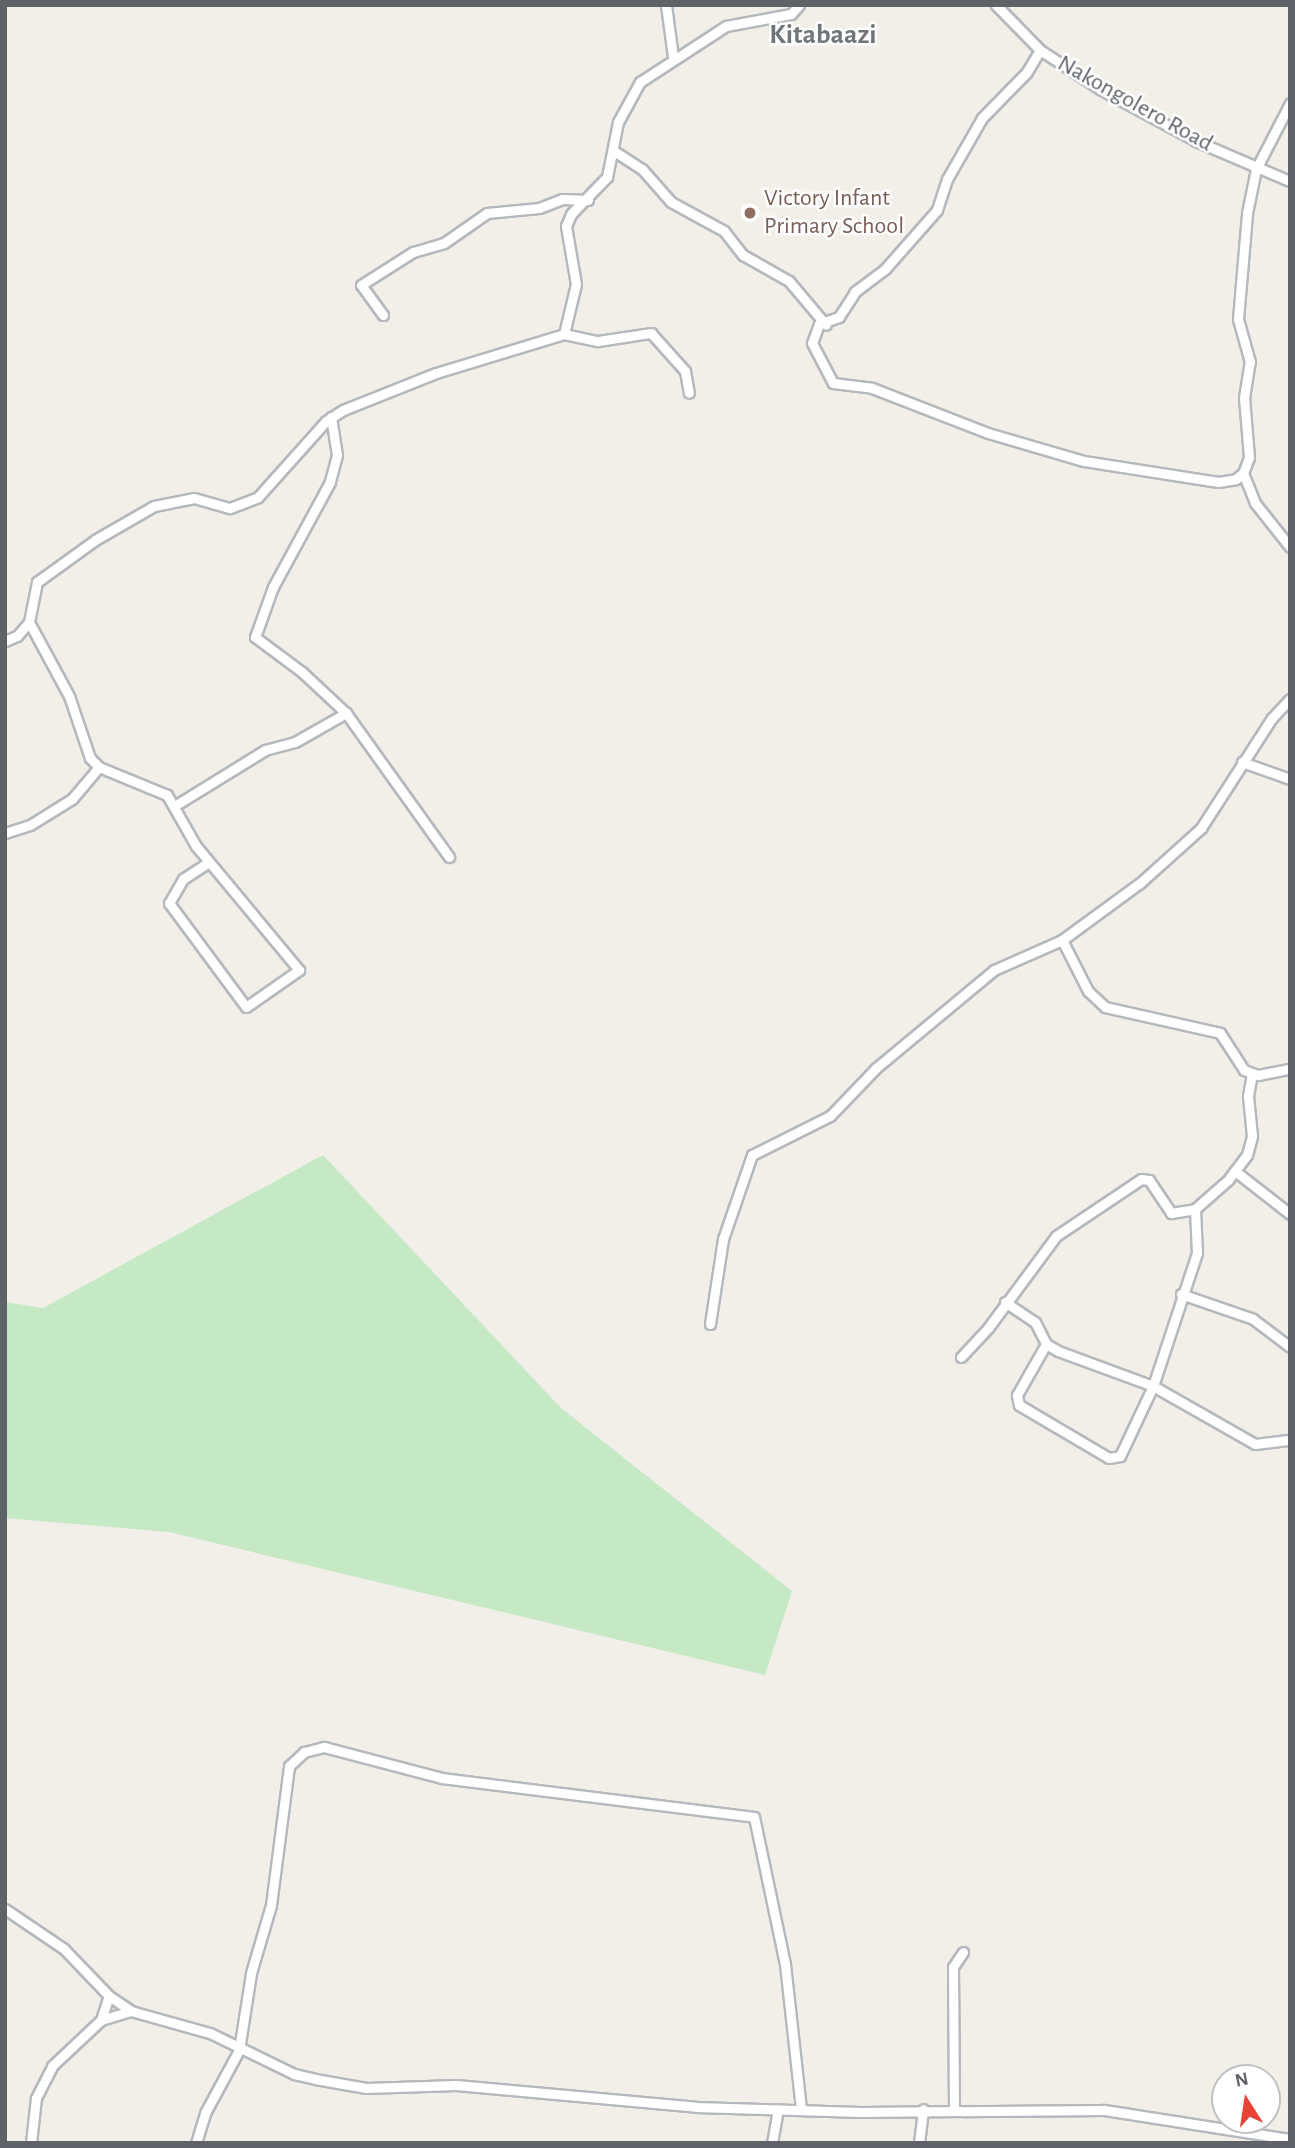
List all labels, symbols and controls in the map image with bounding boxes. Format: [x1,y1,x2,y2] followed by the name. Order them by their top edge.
[769,18,877,52] district label: Kitabaazi
[1052,49,1218,159] street label: Nakongolero Road
[764,185,904,241] place label: Victory Infant Primary School
[742,205,758,221] marker: Victory Infant Primary School
[1211,2064,1281,2134] north arrow
[1234,2069,1250,2091] text: N

